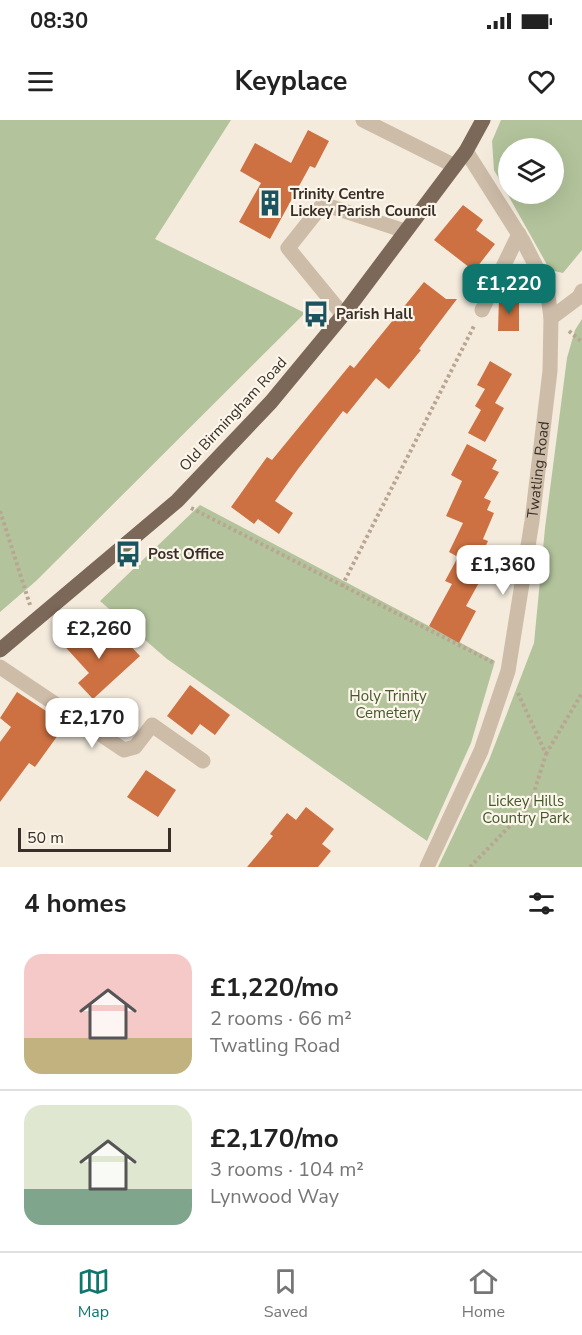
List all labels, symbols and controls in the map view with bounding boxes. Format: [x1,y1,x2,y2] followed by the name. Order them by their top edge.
[30,6,88,36] text: 08:30
[235,63,347,100] text: Keyplace
[24,65,57,98] icon: menu
[525,65,558,98] icon: heart
[498,138,564,204] map controls
[498,138,564,204] button: layers
[290,184,436,221] place label: Trinity Centre Lickey Parish Council
[255,188,285,218] building icon: Trinity Centre Lickey Parish Council
[460,264,558,315] pin: £1,220
[477,270,541,297] text: £1,220
[301,299,331,329] bus stop icon: Parish Hall
[336,304,413,324] place label: Parish Hall
[175,353,291,475] street label: Old Birmingham Road
[522,420,554,519] street label: Twatling Road
[113,539,143,569] bus stop icon: Post Office
[148,544,224,564] place label: Post Office
[454,545,552,596] pin: £1,360
[471,551,535,578] text: £1,360
[50,609,148,660] pin: £2,260
[67,615,131,642] text: £2,260
[349,686,427,723] park label: Holy Trinity Cemetery
[43,698,141,749] pin: £2,170
[60,704,124,731] text: £2,170
[482,791,570,828] park label: Lickey Hills Country Park
[18,825,171,852] scale bar
[27,827,64,849] text: 50 m
[24,886,126,921] text: 4 homes
[525,887,558,920] icon: filters
[210,970,339,1005] text: £1,220/mo
[72,978,144,1050] icon: home
[210,1005,352,1032] text: 2 rooms · 66 m²
[210,1032,340,1059] text: Twatling Road
[210,1121,339,1156] text: £2,170/mo
[72,1129,144,1201] icon: home
[210,1156,364,1183] text: 3 rooms · 104 m²
[210,1183,339,1210] text: Lynwood Way
[77,1265,110,1323] tab: Map
[264,1265,308,1323] tab: Saved
[462,1265,505,1323] tab: Home

